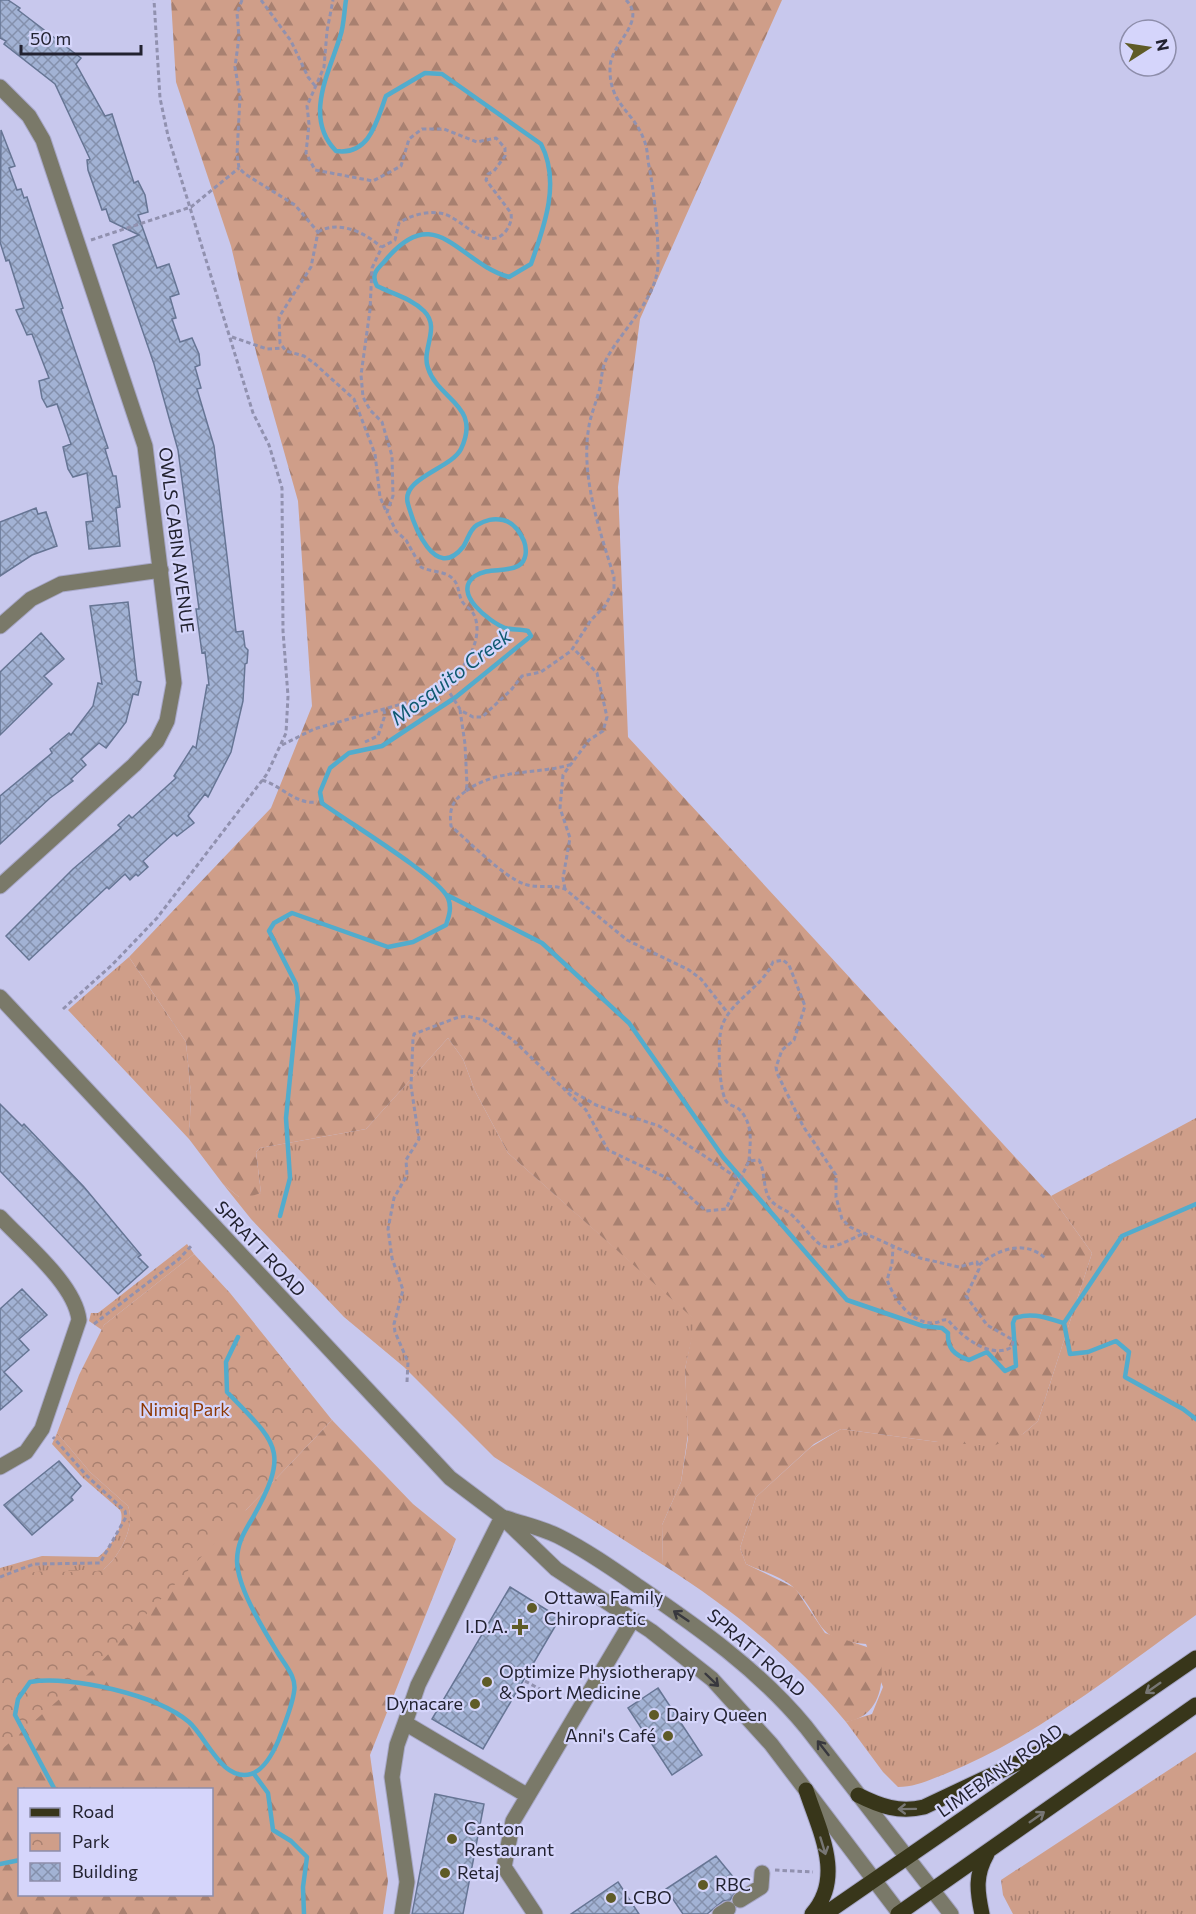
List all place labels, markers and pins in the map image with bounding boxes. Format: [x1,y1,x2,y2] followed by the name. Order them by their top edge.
[544,1586,663,1629] place label: Ottawa Family Chiropractic
[525,1601,539,1615] marker: Ottawa Family Chiropractic
[465,1615,508,1637] place label: I.D.A.
[513,1620,527,1634] marker: I.D.A.
[499,1660,696,1703] place label: Optimize Physiotherapy & Sport Medicine
[480,1675,494,1689] marker: Optimize Physiotherapy & Sport Medicine
[386,1692,463,1714] place label: Dynacare
[468,1697,482,1711] marker: Dynacare
[666,1703,767,1725] place label: Dairy Queen
[647,1708,661,1722] marker: Dairy Queen
[565,1724,656,1746] place label: Anni's Café
[661,1729,675,1743] marker: Anni's Café
[464,1817,554,1860] place label: Canton Restaurant
[445,1832,459,1846] marker: Canton Restaurant
[457,1861,499,1883] place label: Retaj
[438,1866,452,1880] marker: Retaj
[715,1873,751,1895] place label: RBC
[696,1878,710,1892] marker: RBC
[623,1886,672,1908] place label: LCBO
[604,1891,618,1905] marker: LCBO

